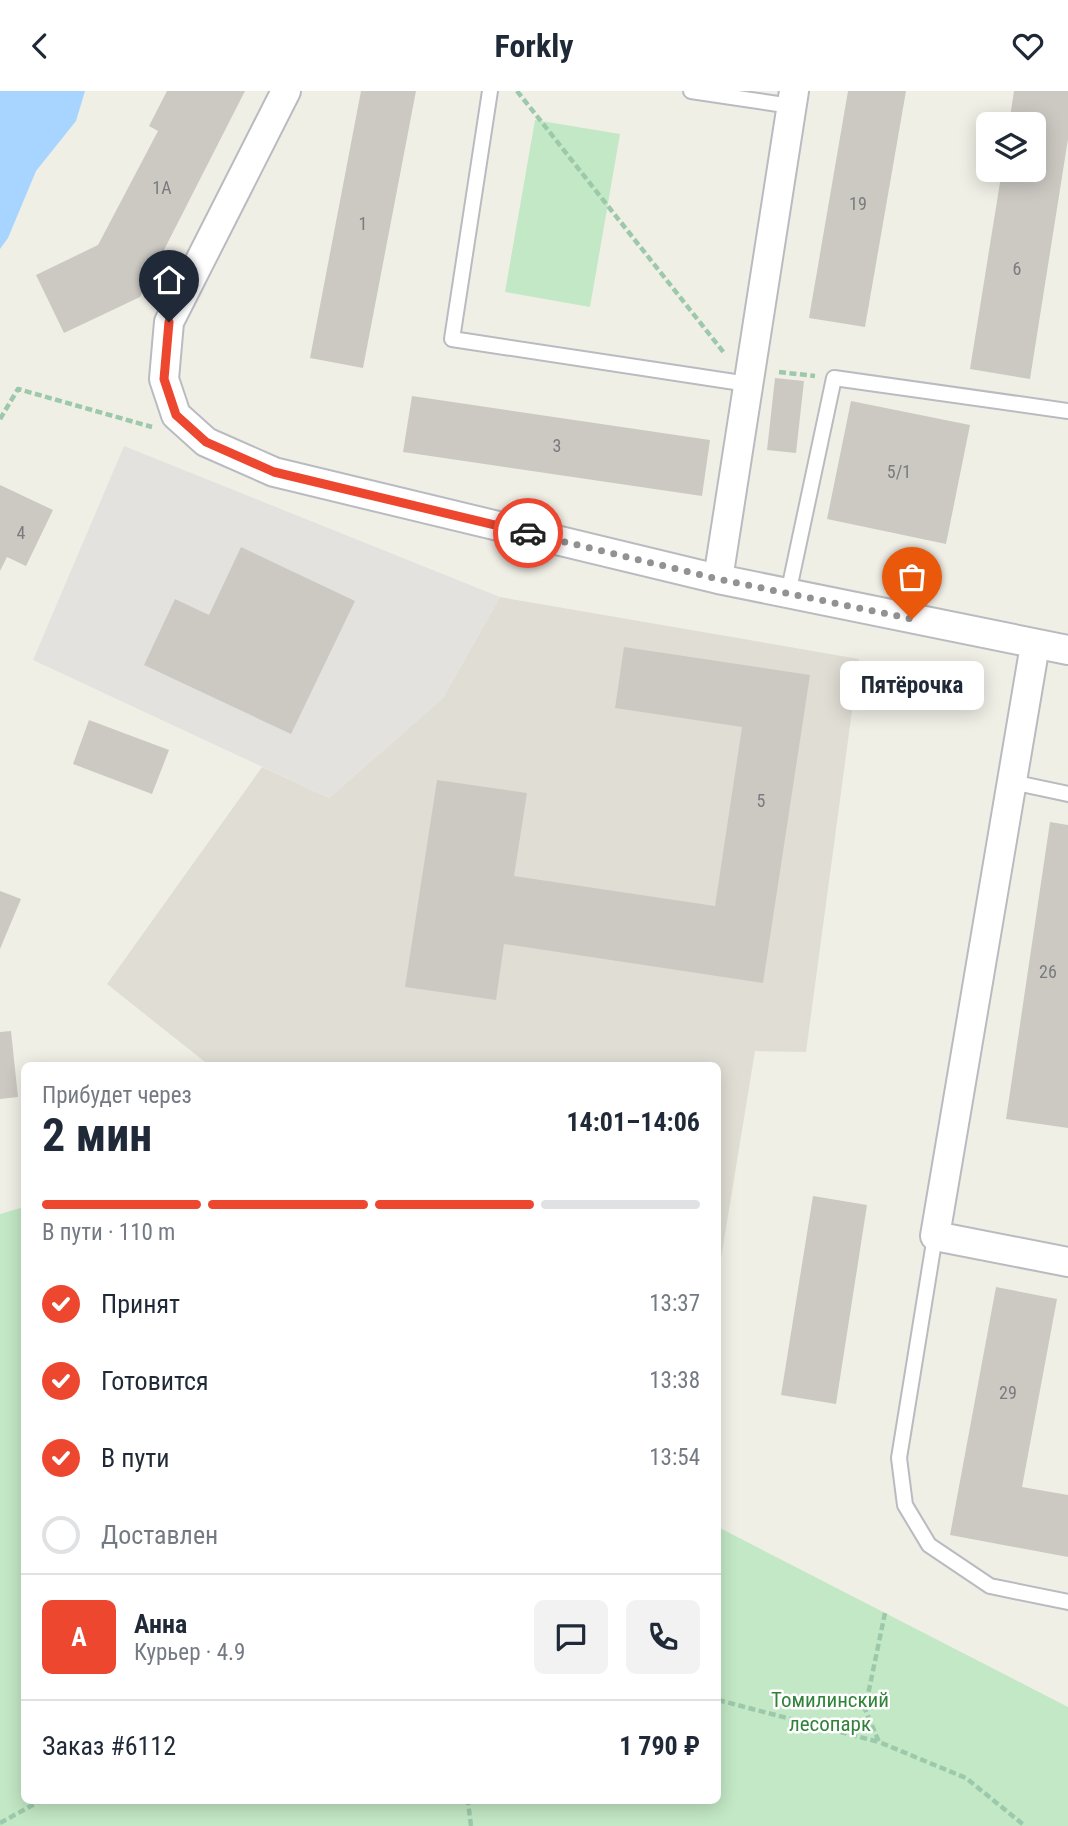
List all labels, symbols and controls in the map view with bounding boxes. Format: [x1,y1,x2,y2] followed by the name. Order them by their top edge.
[21,27,59,65] icon: back
[494,27,574,65] text: Forkly
[1009,27,1047,65] icon: heart
[976,112,1046,182] map controls
[976,112,1046,182] button: layers
[152,177,172,198] house number: 1А
[849,193,867,214] house number: 19
[359,213,367,234] house number: 1
[139,250,199,322] pin
[1013,258,1021,279] house number: 6
[150,261,188,299] icon: home
[553,435,561,456] house number: 3
[887,461,911,482] house number: 5/1
[493,498,563,568] courier
[509,514,547,552] icon: car
[17,522,26,543] house number: 4
[882,547,942,619] pin
[893,558,931,596] icon: bag
[840,661,984,710] callout: Пятёрочка
[861,672,963,699] text: Пятёрочка
[757,790,766,811] house number: 5
[1039,961,1057,982] house number: 26
[42,1082,192,1109] text: Прибудет через
[566,1107,700,1137] text: 14:01–14:06
[42,1108,152,1162] text: 2 мин
[42,1219,175,1246] text: В пути · 110 m
[42,1285,80,1323] icon: check
[101,1289,180,1319] text: Принят
[649,1290,700,1317] text: 13:37
[42,1362,80,1400] icon: check
[101,1366,209,1396] text: Готовится
[649,1367,700,1394] text: 13:38
[999,1382,1017,1403] house number: 29
[42,1439,80,1477] icon: check
[101,1443,170,1473] text: В пути
[649,1444,700,1471] text: 13:54
[101,1520,218,1550] text: Доставлен
[534,1600,608,1674] button: chat
[626,1600,700,1674] button: phone
[134,1609,187,1639] text: Анна
[71,1622,87,1652] text: А
[134,1639,245,1666] text: Курьер · 4.9
[771,1688,889,1736] park label: Томилинский лесопарк
[42,1731,176,1761] text: Заказ #6112
[619,1731,700,1761] text: 1 790 ₽

